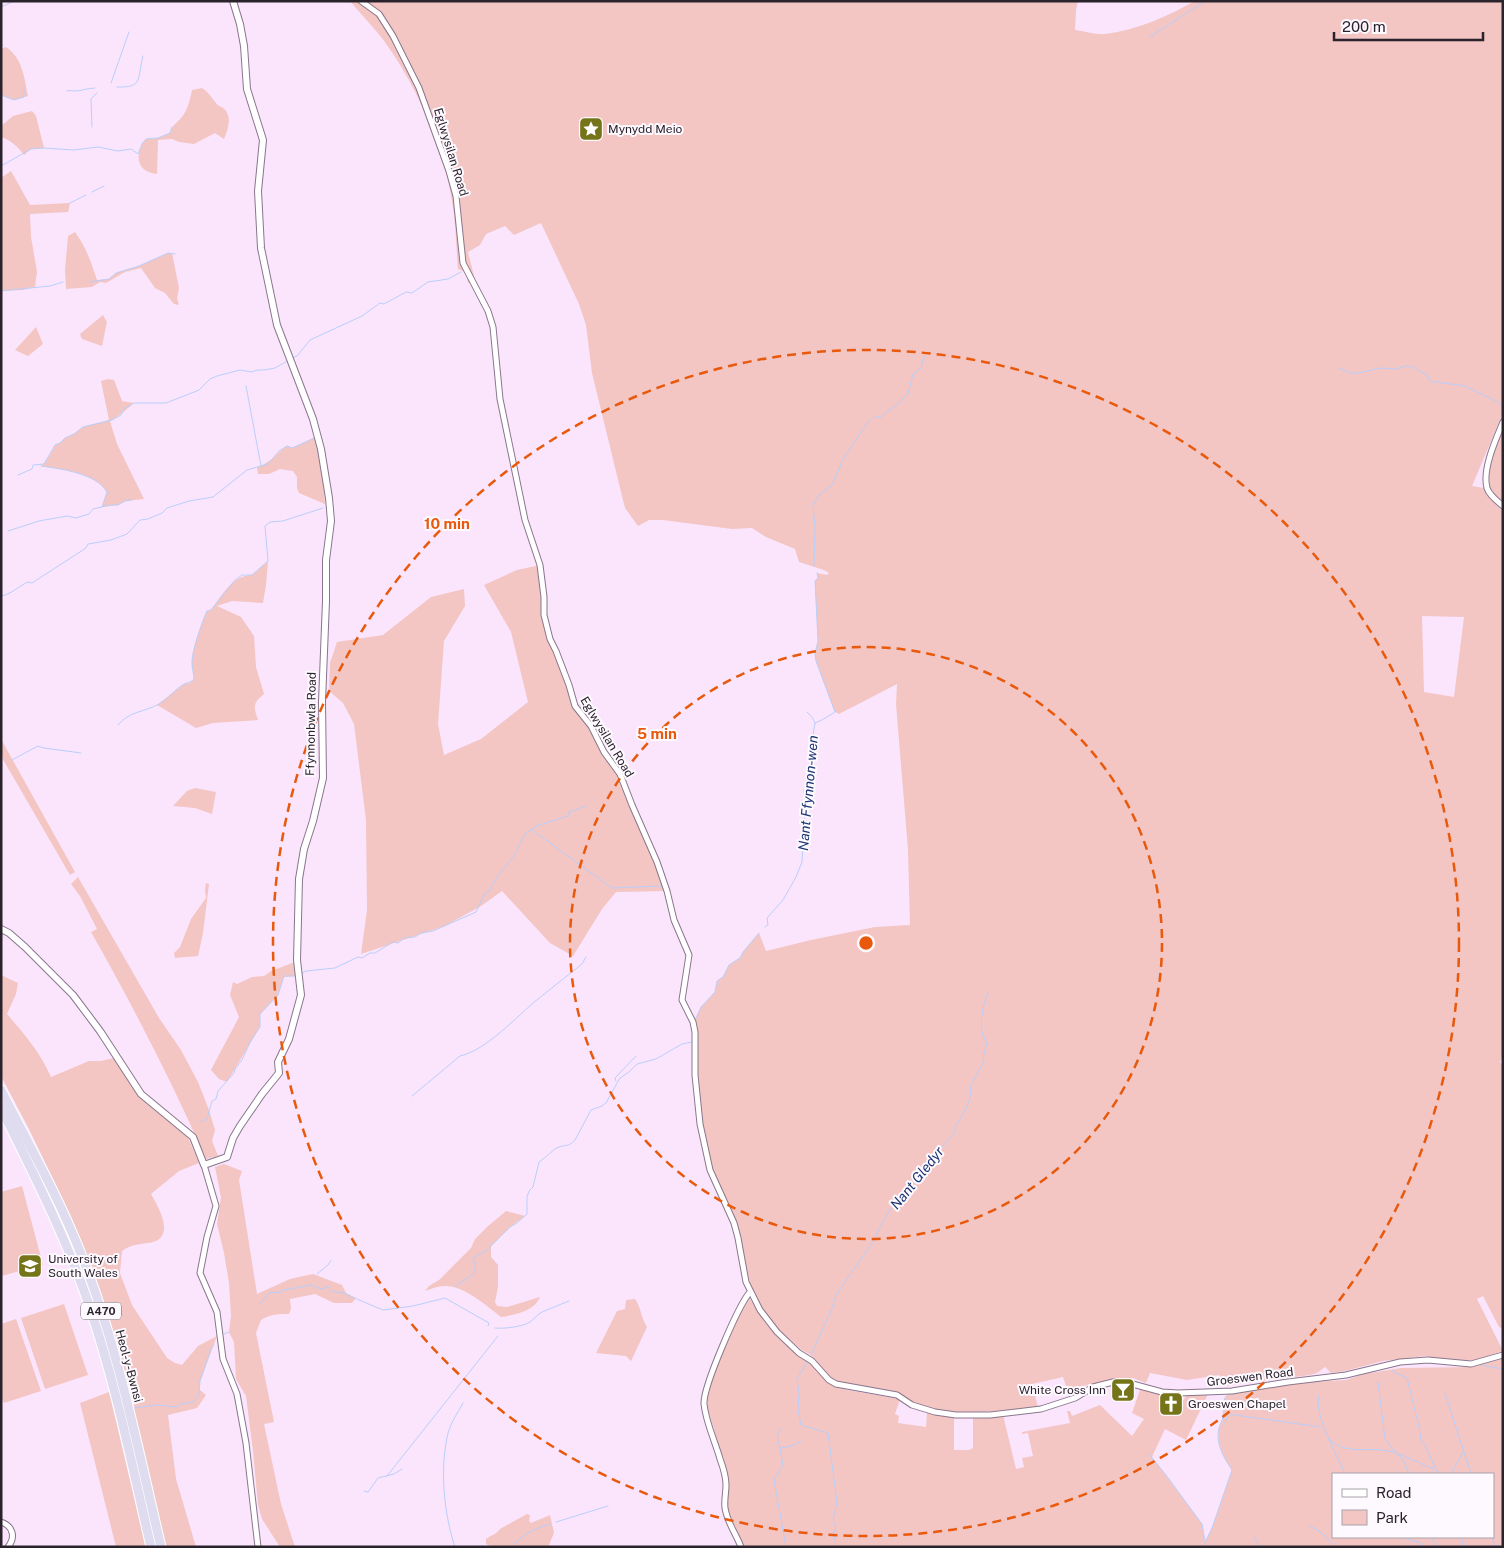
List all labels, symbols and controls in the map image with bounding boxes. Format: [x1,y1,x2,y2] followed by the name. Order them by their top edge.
[1334,10,1483,42] scale bar
[1342,18,1386,35] text: 200 m
[431,106,471,198] street label: Eglwysilan Road
[578,116,604,142] place icon: Mynydd Meio
[608,122,683,136] place label: Mynydd Meio
[424,515,470,532] text: 10 min
[303,672,319,776] street label: Ffynnonbwla Road
[577,694,637,780] street label: Eglwysilan Road
[637,725,677,742] text: 5 min
[795,734,821,851] water label: Nant Ffynnon-wen
[857,934,875,952] centre of rings
[887,1143,947,1212] water label: Nant Gledyr
[48,1252,118,1280] place label: University of South Wales
[17,1253,43,1279] school or university icon: University of South Wales
[81,1302,121,1320] road number: A470
[113,1328,145,1404] street label: Heol-y-Bwnsi
[1206,1365,1294,1389] street label: Groeswen Road
[1110,1377,1136,1403] bar icon: White Cross Inn
[1019,1383,1106,1397] place label: White Cross Inn
[1158,1391,1184,1417] church icon: Groeswen Chapel
[1188,1397,1287,1411] place label: Groeswen Chapel
[1332,1473,1494,1538] legend
[1376,1484,1412,1501] text: Road
[1376,1509,1408,1526] text: Park

